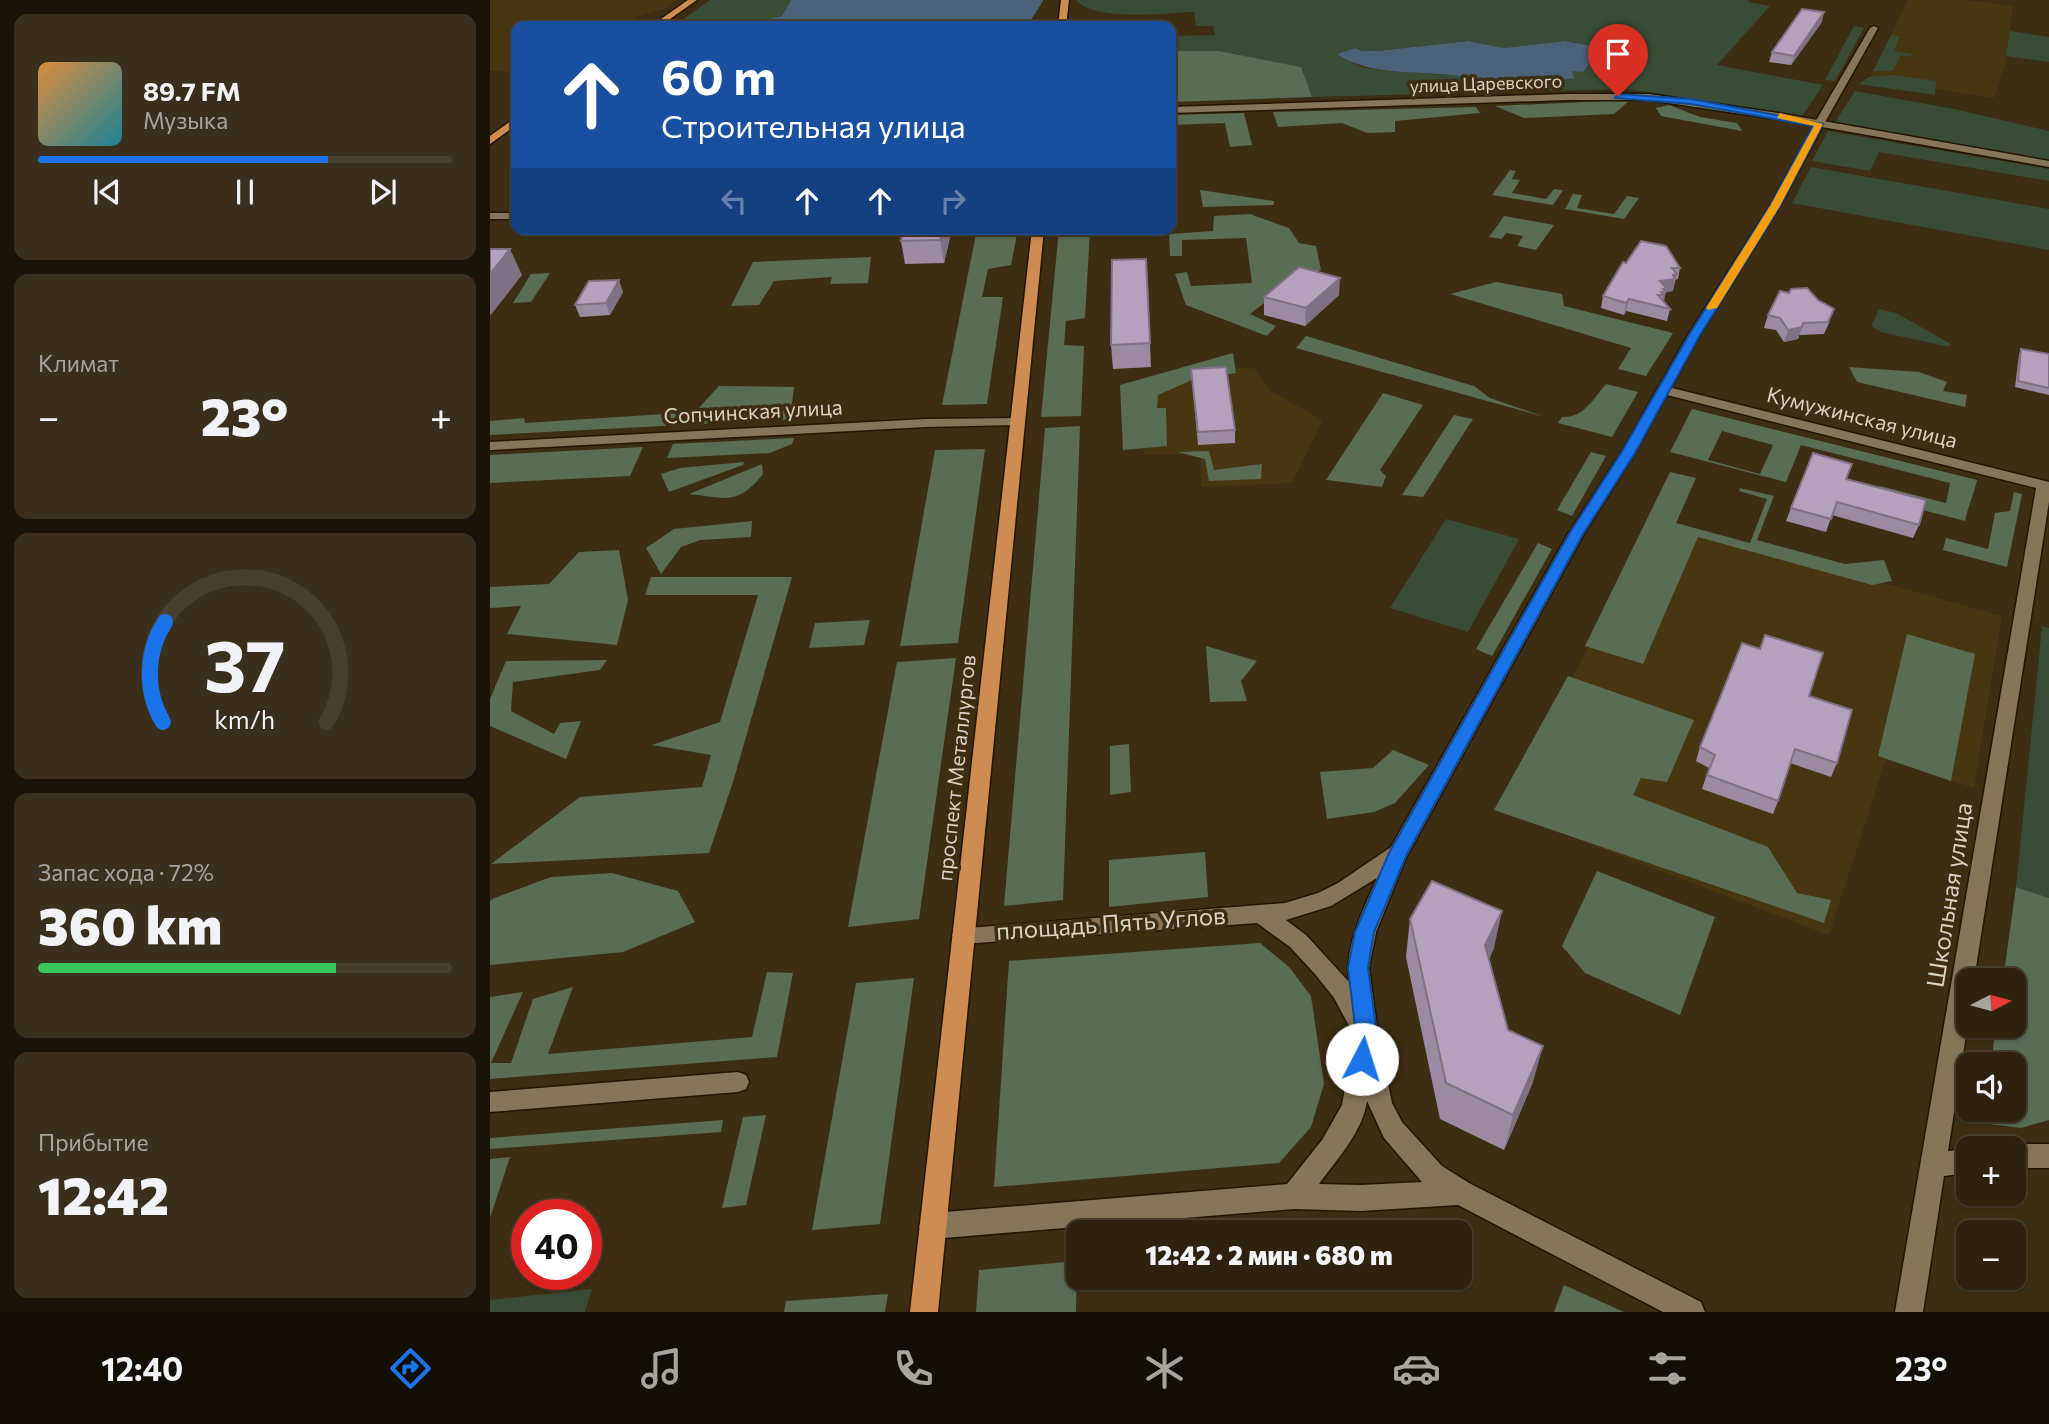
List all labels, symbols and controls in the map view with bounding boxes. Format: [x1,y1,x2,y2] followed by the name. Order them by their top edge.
[1588,24,1648,96] pin
[1599,35,1637,73] icon: arrive
[661,45,776,105] text: 60 m
[546,49,637,140] icon: ahead
[1409,69,1563,97] street label: улица Царевского
[143,75,241,106] text: 89.7 FM
[661,105,966,145] text: Строительная улица
[143,106,228,134] text: Музыка
[88,173,126,211] icon: previous
[226,173,264,211] icon: pause
[364,173,402,211] icon: next
[715,182,753,220] icon: left
[788,182,826,220] icon: ahead
[861,182,899,220] icon: ahead
[934,182,972,220] icon: right
[38,349,119,377] text: Климат
[1764,381,1960,452] street label: Кумужинская улица
[201,383,288,447] text: 23°
[38,392,60,439] text: −
[430,392,452,439] text: +
[663,393,843,428] street label: Сопчинская улица
[204,618,286,707] text: 37
[931,653,980,882] street label: проспект Металлургов
[215,704,275,734] text: km/h
[1920,800,1977,989] street label: Школьная улица
[38,858,214,886] text: Запас хода · 72%
[38,892,222,956] text: 360 km
[995,900,1227,945] street label: площадь Пять Углов
[1956,968,2026,1038] north arrow
[1956,968,2026,1290] map controls
[1325,1022,1399,1096] position arrow
[1956,1052,2026,1122] button: sound
[38,1128,149,1156] text: Прибытие
[1956,1136,2026,1206] button: +
[38,1162,169,1226] text: 12:42
[511,1199,602,1290] speed limit sign: 40
[1956,1220,2026,1290] button: −
[1145,1239,1393,1270] text: 12:42 · 2 мин · 680 m
[386,1344,435,1393] icon: directions
[637,1344,686,1393] icon: music
[889,1344,938,1393] icon: phone
[1140,1344,1189,1393] icon: climate
[1392,1344,1441,1393] icon: car
[1643,1344,1692,1393] icon: filters
[101,1348,183,1388] text: 12:40
[1895,1348,1948,1388] text: 23°

